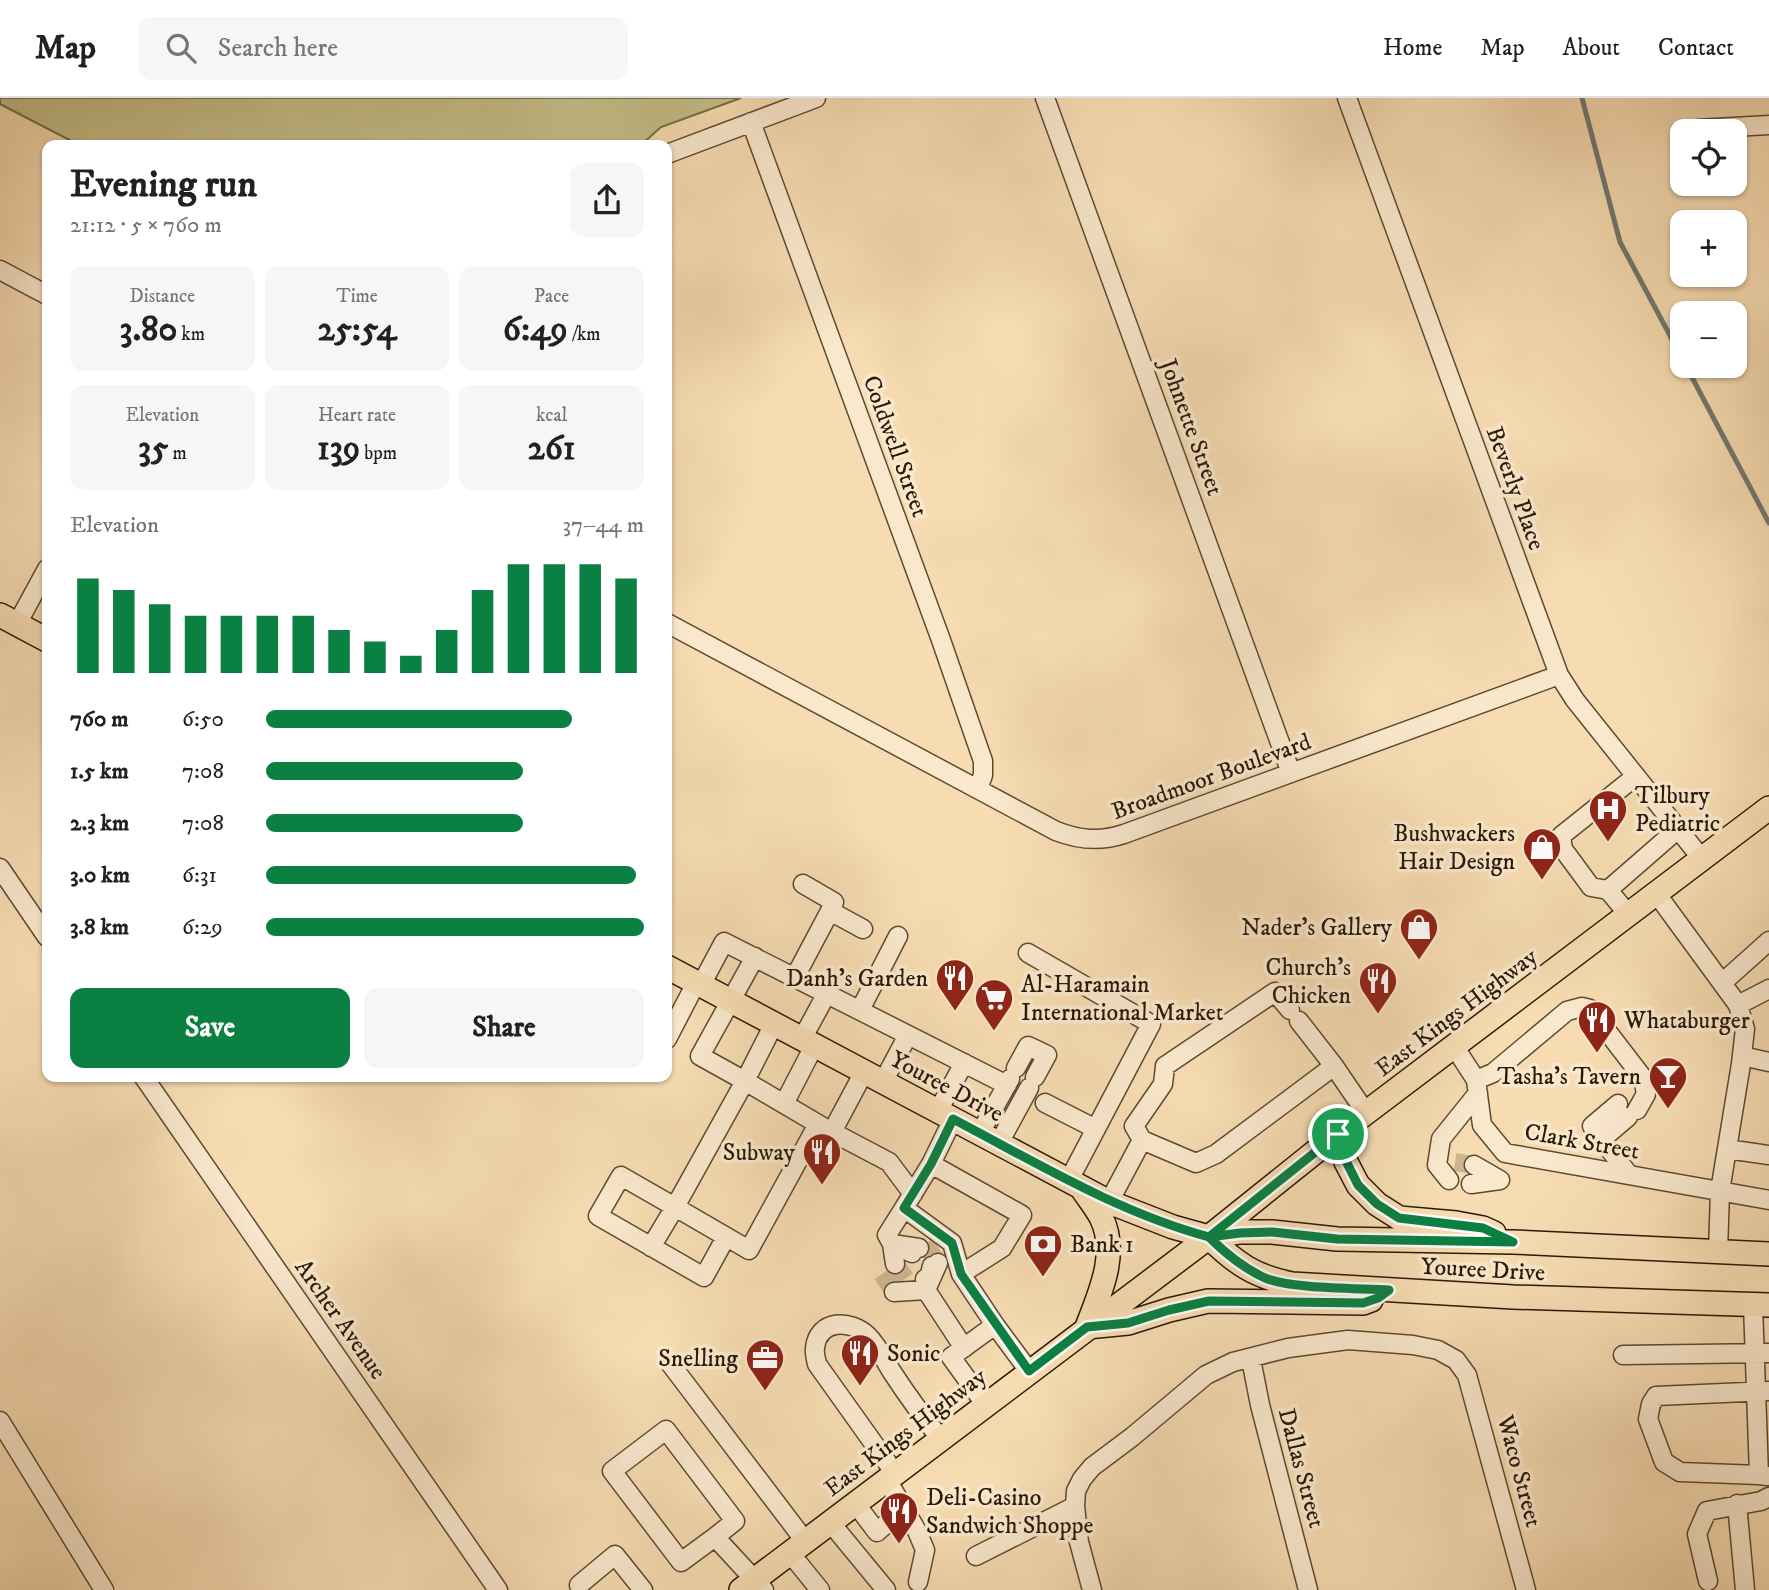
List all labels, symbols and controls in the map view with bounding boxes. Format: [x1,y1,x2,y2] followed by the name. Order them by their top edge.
[138,17,628,80] search box
[35,28,96,69] text: Map
[162,29,200,67] icon: search
[218,32,338,65] text: Search here
[1383,33,1442,63] text: Home
[1480,33,1525,63] text: Map
[1563,33,1620,63] text: About
[1658,33,1734,63] text: Contact
[1670,119,1747,378] map controls
[1670,119,1747,196] button: locate
[70,161,257,209] text: Evening run
[570,163,644,237] button: share
[1670,210,1747,287] button: +
[70,211,222,240] text: 21:12 · 5 × 760 m
[130,285,195,308] text: Distance
[336,285,378,308] text: Time
[534,285,569,308] text: Pace
[1670,301,1747,378] button: −
[120,308,177,352] text: 3.80
[317,308,397,352] text: 25:54
[503,308,568,352] text: 6:49
[177,323,205,346] text: km
[568,323,601,346] text: /km
[1152,353,1230,500] street label: Johnette Street
[856,372,935,521] street label: Coldwell Street
[126,404,199,427] text: Elevation
[318,404,396,427] text: Heart rate
[536,404,567,427] text: kcal
[1479,422,1551,554] street label: Beverly Place
[138,427,168,471] text: 35
[317,427,360,471] text: 139
[528,427,576,471] text: 261
[168,442,187,465] text: m
[360,442,397,465] text: bpm
[70,511,159,540] text: Elevation
[563,511,644,540] text: 37–44 m
[70,705,129,734] text: 760 m
[182,705,224,734] text: 6:50
[1107,727,1315,827] street label: Broadmoor Boulevard
[70,757,129,786] text: 1.5 km
[182,757,224,786] text: 7:08
[1635,781,1720,839] place label: Tilbury Pediatric
[1587,788,1629,843] hospital icon: Tilbury Pediatric
[70,809,129,838] text: 2.3 km
[182,809,224,838] text: 7:08
[1393,819,1515,877] place label: Bushwackers Hair Design
[1521,826,1563,881] shop icon: Bushwackers Hair Design
[70,861,130,890] text: 3.0 km
[182,861,217,890] text: 6:31
[1398,906,1440,961] shop icon: Nader's Gallery
[70,913,129,942] text: 3.8 km
[182,913,223,942] text: 6:29
[1241,913,1393,943] place label: Nader's Gallery
[1369,942,1544,1084] street label: East Kings Highway
[1266,953,1351,1011] place label: Church's Chicken
[934,957,976,1012] restaurant icon: Danh's Garden
[1357,960,1399,1015] restaurant icon: Church's Chicken
[786,964,928,994] place label: Danh's Garden
[1021,970,1224,1028] place label: Al-Haramain International Market
[973,977,1015,1032] supermarket icon: Al-Haramain International Market
[70,988,350,1068] button: Save
[364,988,644,1068] button: Share
[1576,999,1618,1054] restaurant icon: Whataburger
[1623,1006,1750,1036] place label: Whataburger
[885,1044,1008,1129] street label: Youree Drive
[1647,1055,1689,1110] bar icon: Tasha's Tavern
[1497,1062,1641,1092] place label: Tasha's Tavern
[1308,1104,1368,1164] pin
[1319,1115,1357,1153] icon: arrive
[1522,1117,1642,1167] street label: Clark Street
[801,1131,843,1186] restaurant icon: Subway
[723,1138,796,1168] place label: Subway
[1022,1223,1064,1278] bank icon: Bank 1
[1070,1230,1134,1260] place label: Bank 1
[1420,1252,1546,1288] street label: Youree Drive
[288,1254,393,1386] street label: Archer Avenue
[839,1332,881,1387] restaurant icon: Sonic
[744,1337,786,1392] office icon: Snelling
[887,1339,940,1369] place label: Sonic
[658,1344,738,1374] place label: Snelling
[818,1362,993,1504] street label: East Kings Highway
[1271,1405,1331,1532] street label: Dallas Street
[1489,1411,1548,1531] street label: Waco Street
[926,1483,1094,1541] place label: Deli-Casino Sandwich Shoppe
[878,1490,920,1545] restaurant icon: Deli-Casino Sandwich Shoppe

